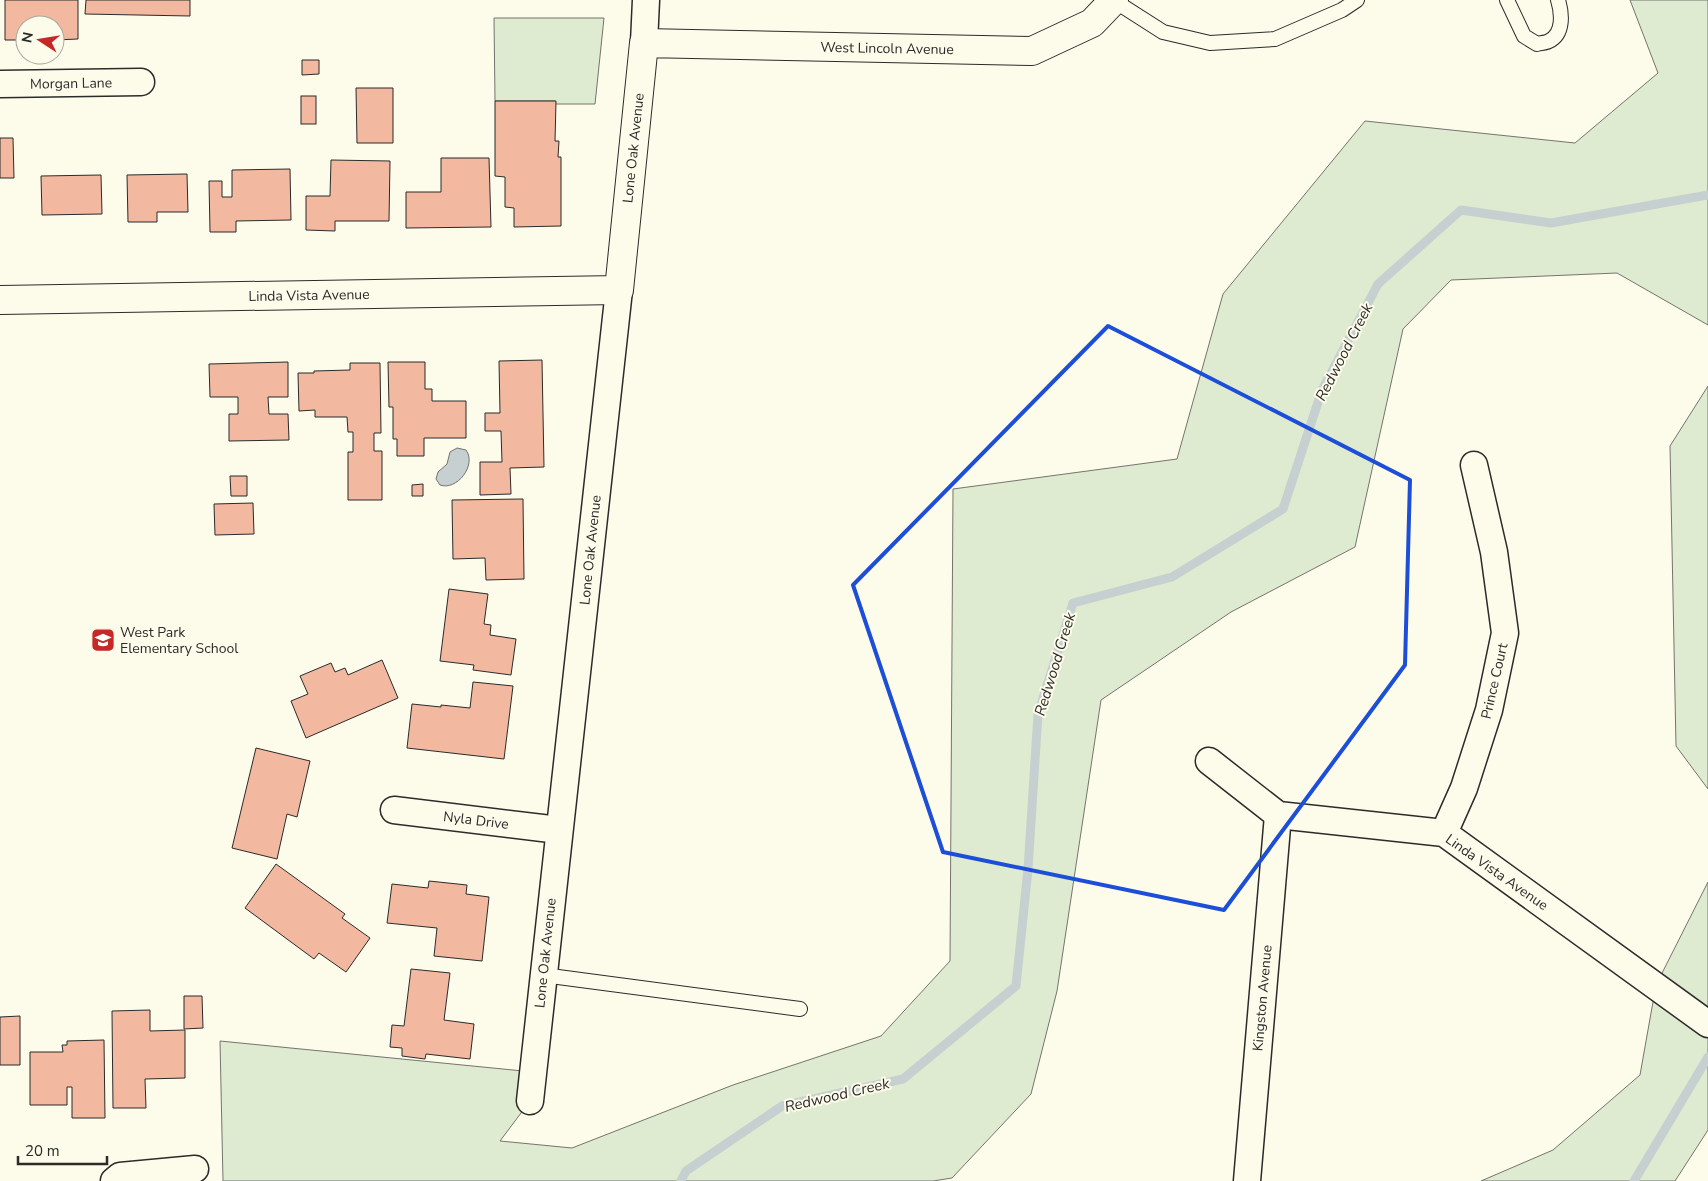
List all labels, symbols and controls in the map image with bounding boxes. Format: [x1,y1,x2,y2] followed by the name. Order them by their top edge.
[15,15,65,65] north arrow
[17,30,38,45] text: N
[820,38,954,59] street label: West Lincoln Avenue
[30,73,112,94] street label: Morgan Lane
[618,92,649,204] street label: Lone Oak Avenue
[248,285,370,306] street label: Linda Vista Avenue
[1311,299,1377,404] water label: Redwood Creek
[575,494,606,606] street label: Lone Oak Avenue
[1030,609,1080,718] water label: Redwood Creek
[120,623,239,658] place label: West Park Elementary School
[90,627,116,653] school or university icon: West Park Elementary School
[1477,641,1512,721] street label: Prince Court
[442,807,510,834] street label: Nyla Drive
[1442,830,1552,915] street label: Linda Vista Avenue
[530,897,561,1009] street label: Lone Oak Avenue
[1248,944,1277,1052] street label: Kingston Avenue
[783,1073,892,1117] water label: Redwood Creek
[18,1134,106,1166] scale bar
[25,1141,60,1161] text: 20 m

